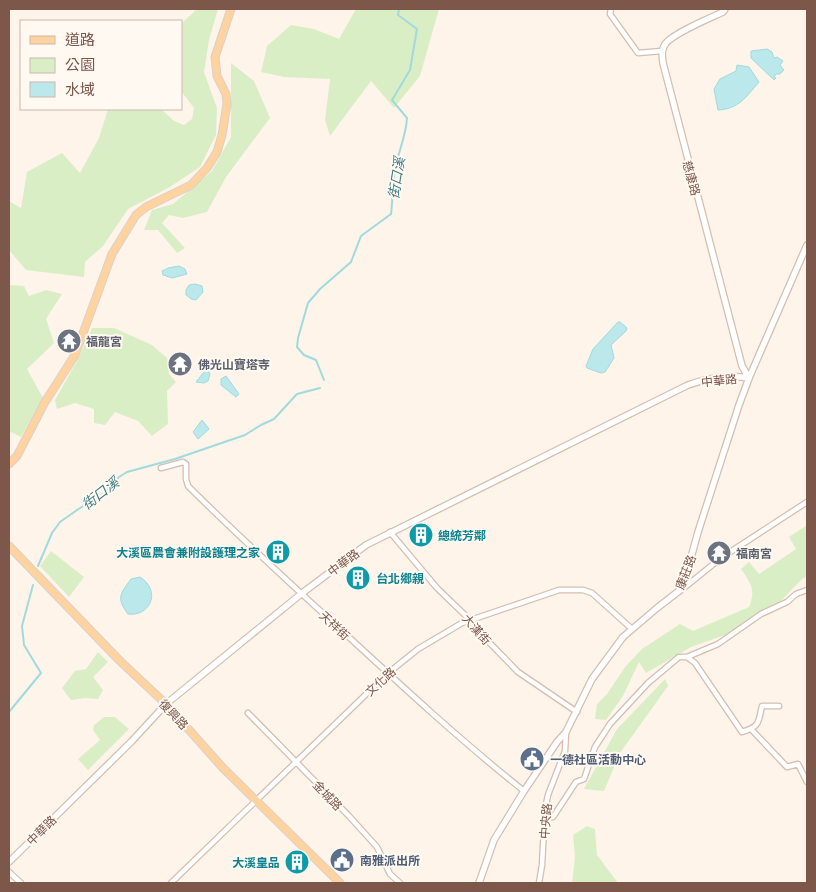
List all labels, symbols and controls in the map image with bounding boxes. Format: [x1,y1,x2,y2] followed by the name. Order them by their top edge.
[20,20,182,110] legend
[65,30,95,48] text: 道路
[65,55,95,73] text: 公園
[65,80,95,98] text: 水域
[384,154,408,200] water label: 街口溪
[681,159,703,197] street label: 慈康路
[56,328,82,354] temple icon: 福龍宮
[86,334,122,348] place label: 福龍宮
[167,351,193,377] temple icon: 佛光山寶塔寺
[198,357,270,371] place label: 佛光山寶塔寺
[700,371,738,389] street label: 中華路
[78,472,123,513] water label: 街口溪
[408,522,434,548] building icon: 總統芳鄰
[438,528,486,542] place label: 總統芳鄰
[265,539,291,565] building icon: 大溪區農會兼附設護理之家
[706,540,732,566] temple icon: 福南宮
[116,545,260,559] place label: 大溪區農會兼附設護理之家
[324,546,362,578] street label: 中華路
[736,546,772,560] place label: 福南宮
[672,553,698,591] street label: 康莊路
[345,565,371,591] building icon: 台北鄉親
[376,571,424,585] place label: 台北鄉親
[317,608,353,642] street label: 天祥街
[460,611,494,647] street label: 大漢街
[362,664,398,698] street label: 文化路
[157,696,191,732] street label: 復興路
[519,746,545,772] public building icon: 一德社區活動中心
[550,752,646,766] place label: 一德社區活動中心
[310,777,346,813] street label: 金城路
[536,802,554,840] street label: 中央路
[23,812,59,848] street label: 中華路
[329,847,355,873] public building icon: 南雅派出所
[284,849,310,875] building icon: 大溪皇品
[360,853,420,867] place label: 南雅派出所
[232,855,280,869] place label: 大溪皇品

